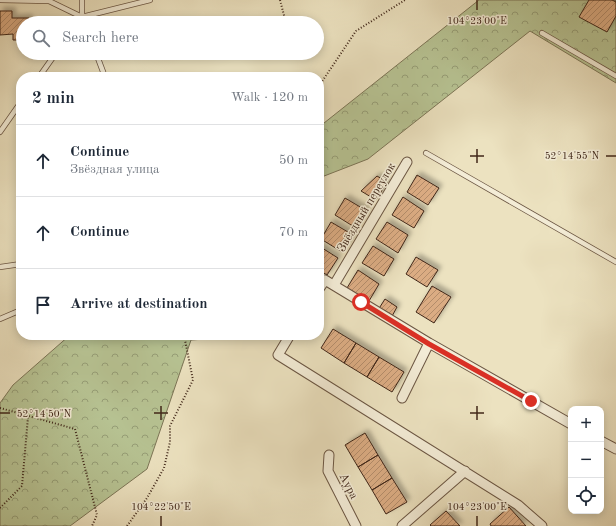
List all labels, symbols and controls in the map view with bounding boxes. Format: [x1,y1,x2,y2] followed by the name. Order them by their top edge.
[16,16,324,60] search box
[447,16,507,26] text: 104°23'00"E
[30,27,52,49] icon: search
[62,31,139,46] text: Search here
[32,90,75,107] text: 2 min
[231,91,308,104] text: Walk · 120 m
[70,145,129,160] text: Continue
[32,150,54,172] icon: ahead
[545,151,600,161] text: 52°14'55"N
[279,154,308,167] text: 50 m
[336,161,398,254] street label: Звёздный переулок
[70,163,160,176] text: Звёздная улица
[32,222,54,244] icon: ahead
[70,225,129,240] text: Continue
[279,226,308,239] text: 70 m
[352,293,370,311] route start
[32,294,54,316] icon: arrive
[70,297,208,312] text: Arrive at destination
[522,392,540,410] route end
[568,406,604,514] map controls
[568,406,604,442] button: +
[17,409,72,419] text: 52°14'50"N
[568,442,604,478] button: −
[336,471,360,502] street label: Аура
[568,478,604,514] button: locate
[131,502,191,512] text: 104°22'50"E
[447,502,507,512] text: 104°23'00"E

